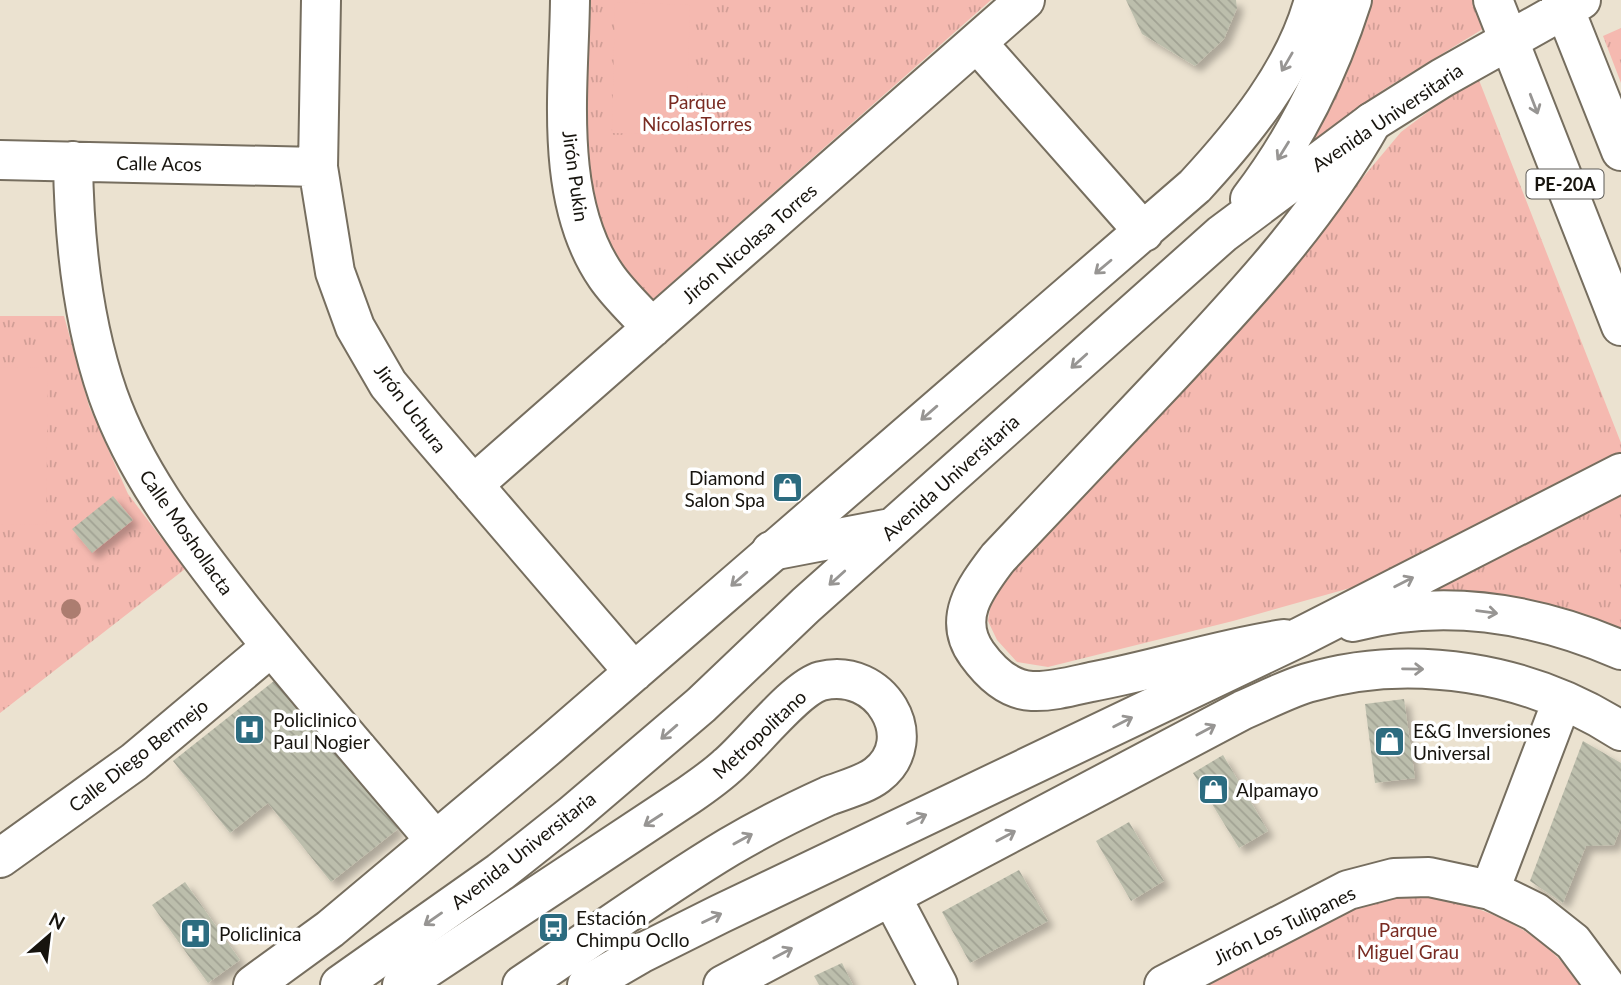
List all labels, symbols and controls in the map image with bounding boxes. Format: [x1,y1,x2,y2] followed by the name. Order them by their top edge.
[1280,52,1294,72] one-way arrow
[1307,58,1467,176] street label: Avenida Universitaria
[642,90,752,135] park label: Parque NicolasTorres
[1528,93,1541,115] one-way arrow
[558,129,594,223] street label: Jirón Pukin
[1276,140,1290,160] one-way arrow
[116,151,202,175] street label: Calle Acos
[1526,169,1604,198] road number: PE-20A
[677,178,821,308] street label: Jirón Nicolasa Torres
[1095,259,1113,274] one-way arrow
[1071,352,1088,369] one-way arrow
[370,359,452,457] street label: Jirón Uchura
[921,405,939,421] one-way arrow
[877,409,1023,545] street label: Avenida Universitaria
[135,465,239,599] street label: Calle Moshollacta
[684,466,765,511] place label: Diamond Salon Spa
[771,471,805,505] shop icon: Diamond Salon Spa
[828,570,846,586] one-way arrow
[731,571,749,587] one-way arrow
[1393,574,1414,588] one-way arrow
[1476,606,1498,619] one-way arrow
[1401,662,1424,675] one-way arrow
[707,685,811,783] street label: Metropolitano
[64,694,212,816] street label: Calle Diego Bermejo
[273,708,370,753] place label: Policlinico Paul Nogier
[233,713,267,747] hospital icon: Policlinico Paul Nogier
[1112,715,1133,728] one-way arrow
[1413,719,1551,764] place label: E&G Inversiones Universal
[1196,723,1216,737] one-way arrow
[660,724,678,740] one-way arrow
[1373,724,1407,758] shop icon: E&G Inversiones Universal
[1196,772,1230,806] shop icon: Alpamayo
[1236,778,1319,801] place label: Alpamayo
[446,786,600,914] street label: Avenida Universitaria
[644,812,663,827] one-way arrow
[906,812,927,825] one-way arrow
[996,829,1016,843] one-way arrow
[732,832,753,846] one-way arrow
[1209,881,1359,969] street label: Jirón Los Tulipanes
[14,901,84,971] north arrow
[576,906,690,951] place label: Estación Chimpu Ocllo
[45,907,69,934] text: N
[701,910,722,924] one-way arrow
[536,911,570,945] bus stop icon: Estación Chimpu Ocllo
[424,912,443,926] one-way arrow
[179,916,213,950] hospital icon: Policlinica
[1357,918,1459,963] park label: Parque Miguel Grau
[219,922,302,945] place label: Policlinica
[772,946,793,959] one-way arrow

